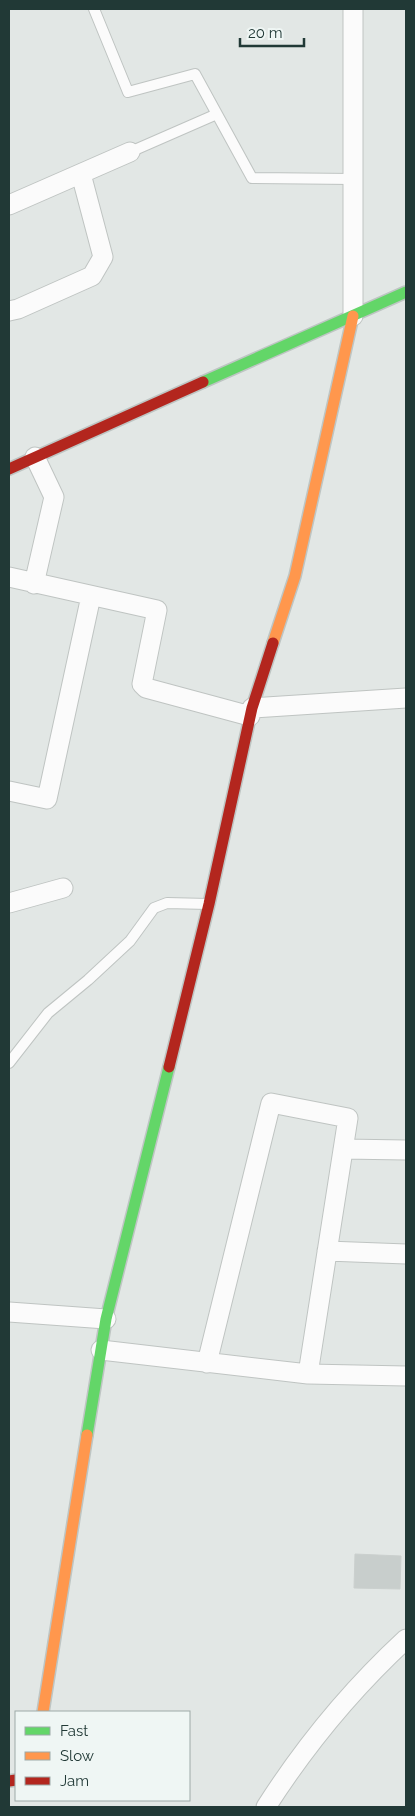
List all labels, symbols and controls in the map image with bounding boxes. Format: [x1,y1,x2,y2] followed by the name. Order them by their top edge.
[240,15,304,47] scale bar
[248,24,283,42] text: 20 m
[15,1711,190,1801] legend
[60,1722,88,1740] text: Fast
[60,1747,94,1765] text: Slow
[60,1772,89,1790] text: Jam

